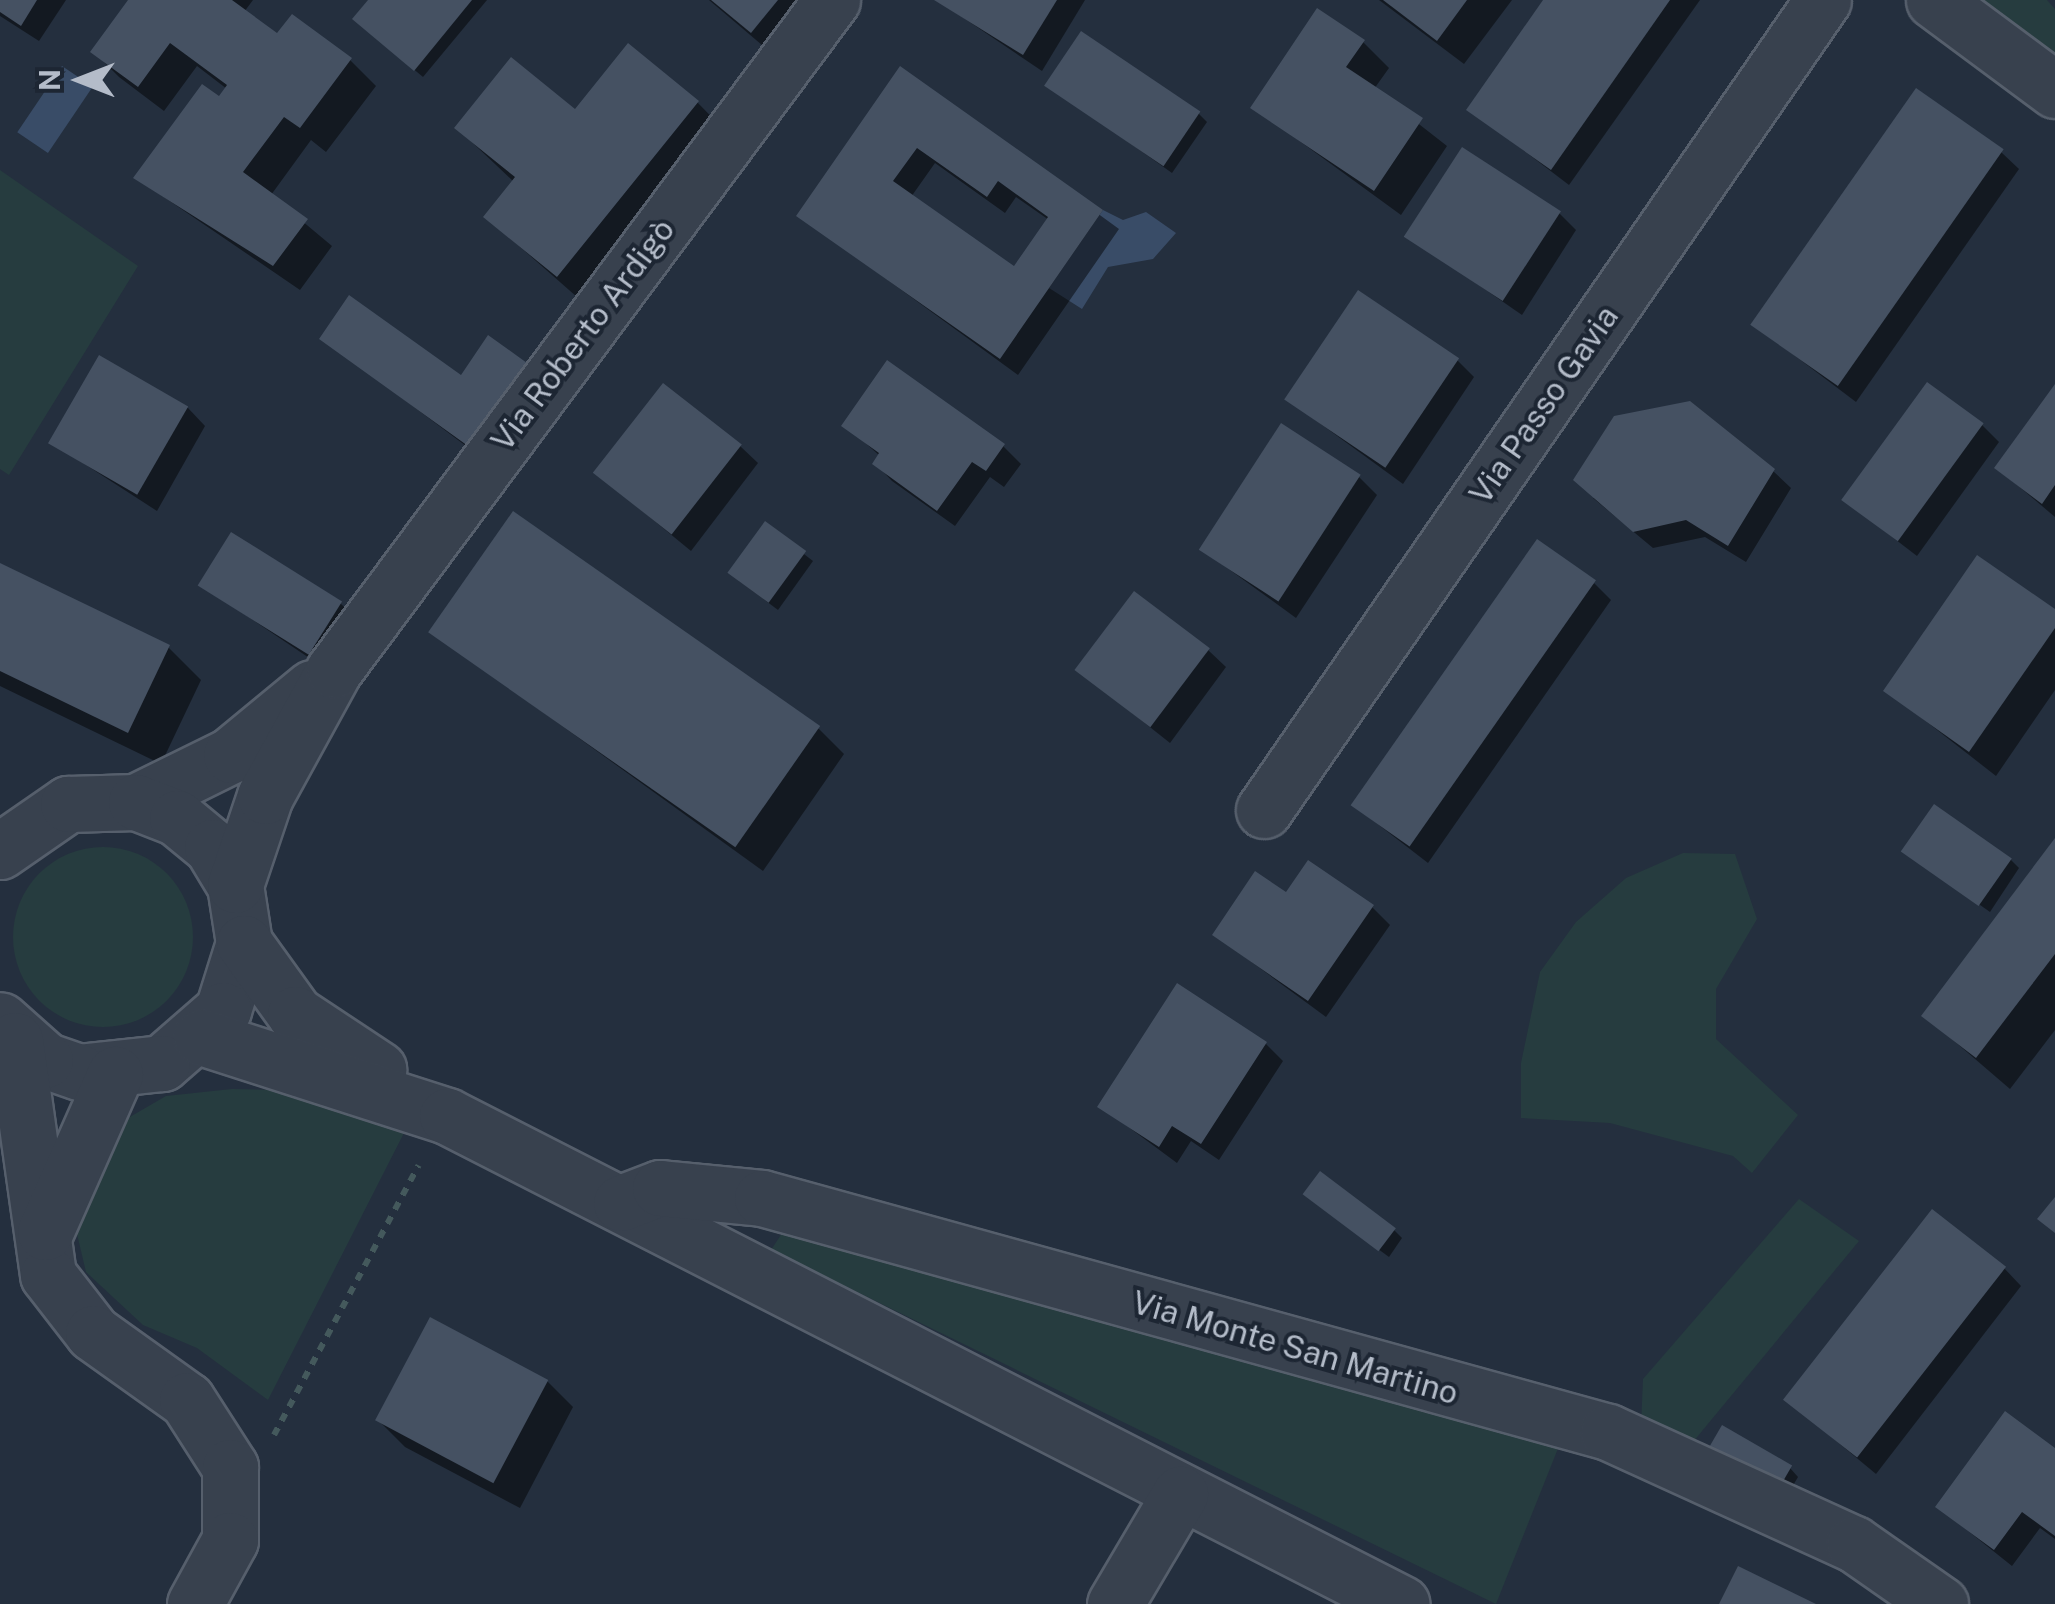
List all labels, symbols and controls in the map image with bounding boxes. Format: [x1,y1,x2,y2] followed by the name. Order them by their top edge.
[30,30,130,130] north arrow
[33,69,66,91] text: N
[483,211,683,459] street label: Via Roberto Ardigò
[1461,299,1627,511] street label: Via Passo Gavia
[1128,1283,1462,1413] street label: Via Monte San Martino

